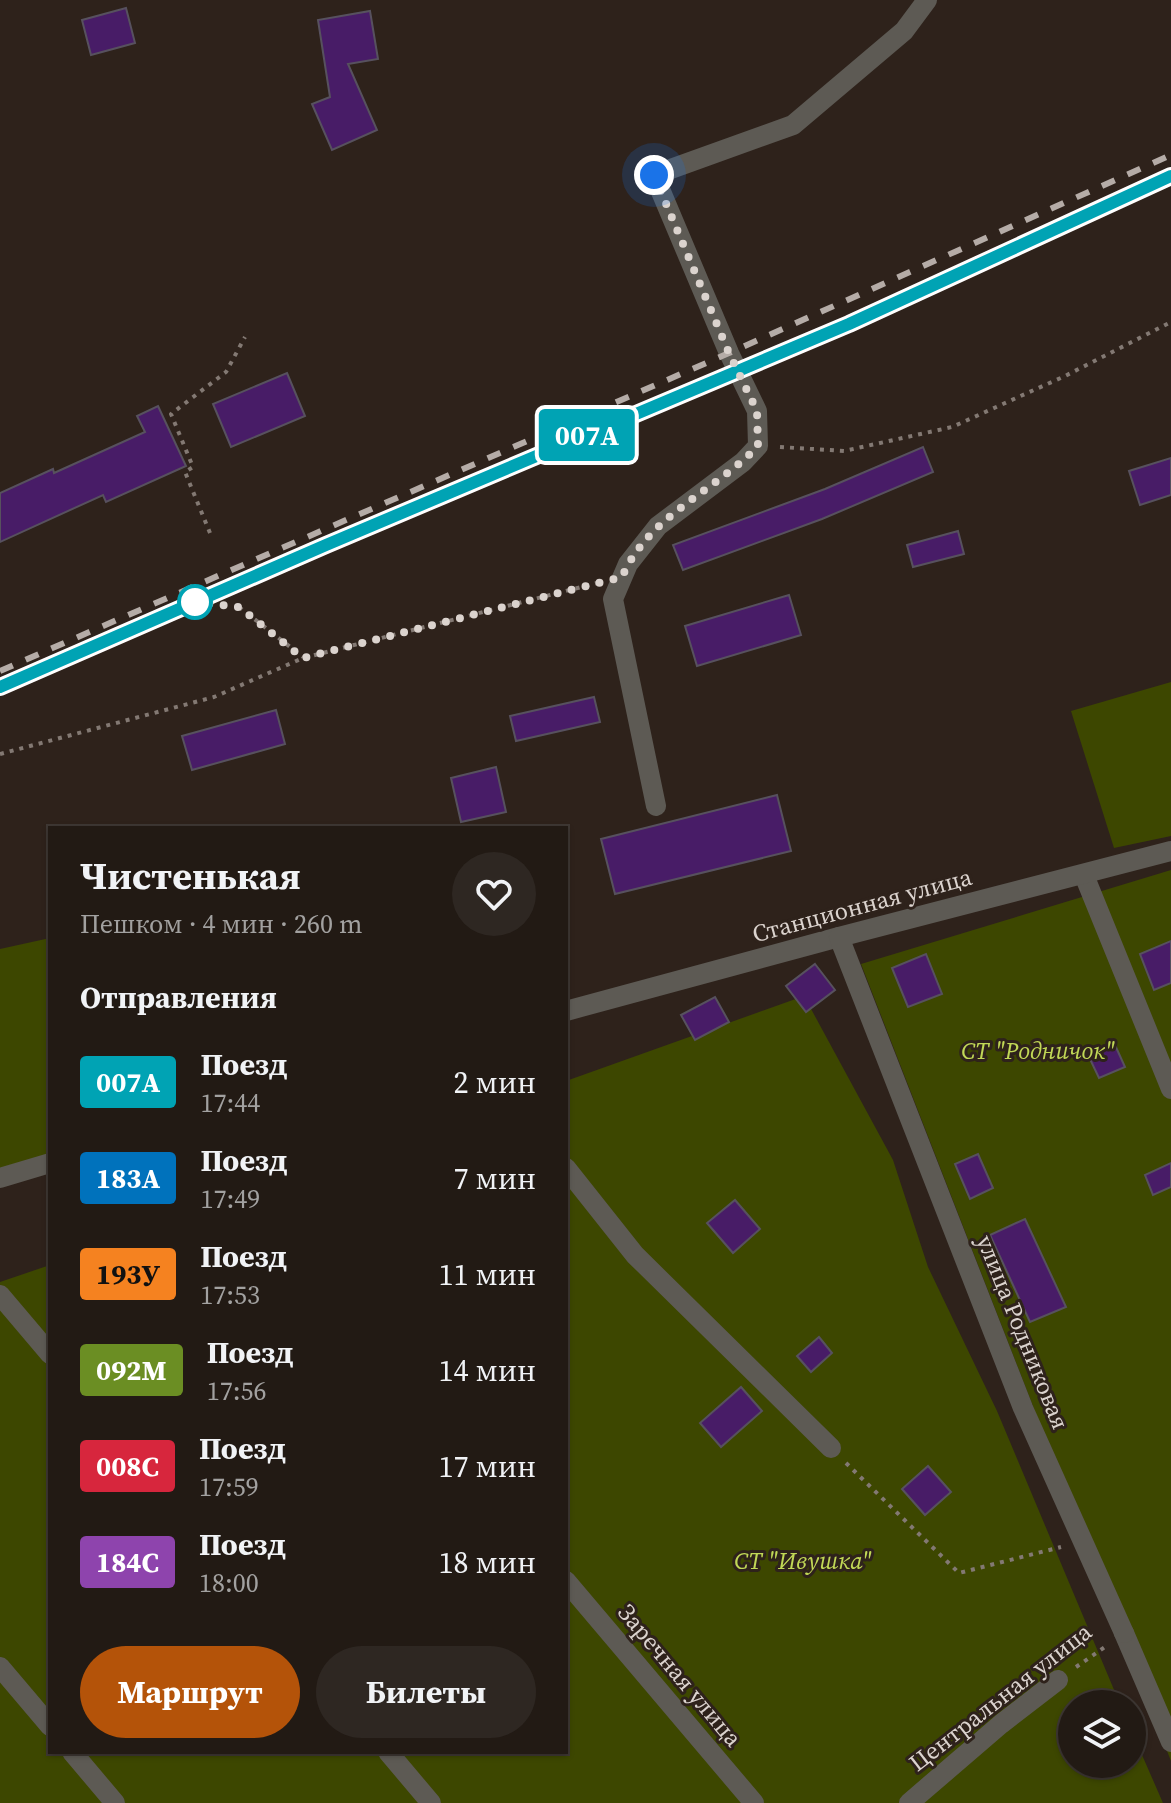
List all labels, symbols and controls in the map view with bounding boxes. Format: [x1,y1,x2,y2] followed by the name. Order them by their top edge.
[634,155,674,195] your location
[531,409,643,461] line badge: 007А
[555,416,619,454] text: 007А
[178,585,212,619] unlabelled marker
[80,850,301,902] text: Чистенькая
[452,852,536,936] button: heart
[749,860,976,950] street label: Станционная улица
[80,906,362,942] text: Пешком · 4 мин · 260 m
[80,977,277,1018] text: Отправления
[961,1034,1115,1067] park label: СТ "Родничок"
[200,1044,288,1085] text: Поезд
[453,1062,536,1103] text: 2 мин
[96,1063,160,1101] text: 007А
[200,1085,260,1121] text: 17:44
[200,1140,288,1181] text: Поезд
[453,1158,536,1199] text: 7 мин
[96,1159,160,1197] text: 183А
[200,1181,260,1217] text: 17:49
[969,1230,1077,1434] street label: улица Родниковая
[200,1236,287,1277] text: Поезд
[438,1254,536,1295] text: 11 мин
[96,1255,160,1293] text: 193У
[200,1277,260,1313] text: 17:53
[207,1332,294,1373] text: Поезд
[438,1350,536,1391] text: 14 мин
[96,1351,167,1389] text: 092М
[207,1373,266,1409] text: 17:56
[199,1428,286,1469] text: Поезд
[438,1446,536,1487] text: 17 мин
[96,1447,159,1485] text: 008С
[199,1469,259,1505] text: 17:59
[199,1524,286,1565] text: Поезд
[438,1542,536,1583] text: 18 мин
[96,1543,159,1581] text: 184С
[734,1544,872,1577] park label: СТ "Ивушка"
[199,1565,259,1601] text: 18:00
[610,1596,750,1754] street label: Заречная улица
[902,1615,1099,1779] street label: Центральная улица
[80,1646,300,1738] button: Маршрут
[316,1646,536,1738] button: Билеты
[1058,1690,1146,1778] map controls
[1058,1690,1146,1778] button: layers

